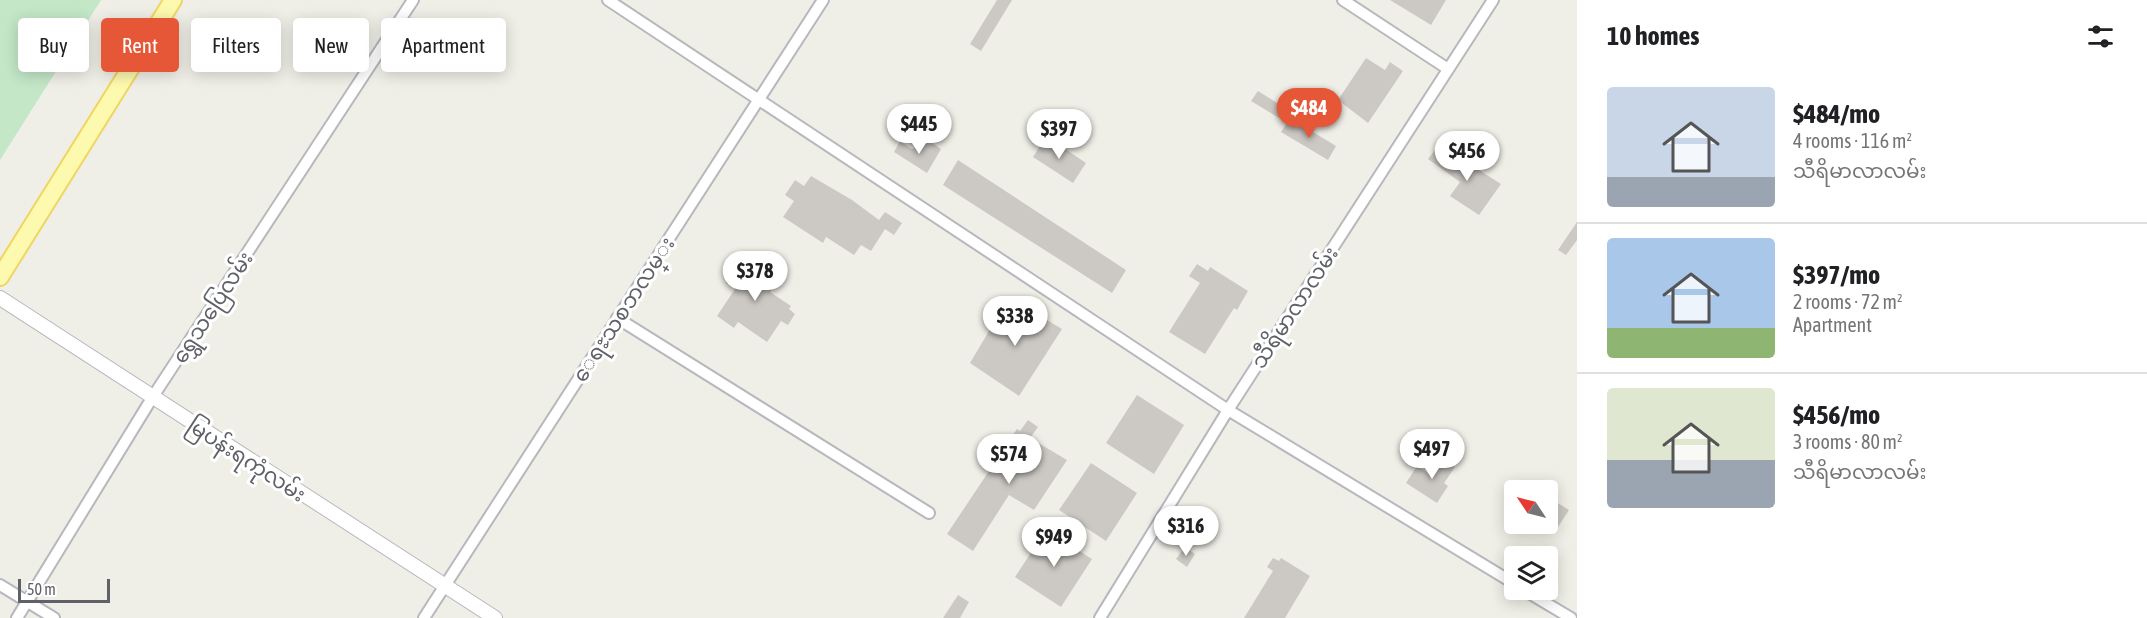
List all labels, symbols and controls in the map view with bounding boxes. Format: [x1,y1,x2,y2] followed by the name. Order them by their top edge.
[18,18,89,72] chip: Buy
[101,18,179,72] chip: Rent
[191,18,281,72] chip: Filters
[293,18,369,72] chip: New
[381,18,506,72] chip: Apartment
[2084,20,2117,53] icon: filters
[1607,21,1700,51] text: 10 homes
[1273,88,1345,139] pin: $484
[1291,96,1327,119] text: $484
[1793,99,1880,129] text: $484/mo
[883,104,955,155] pin: $445
[1023,109,1095,160] pin: $397
[1655,111,1727,183] icon: home
[901,112,937,135] text: $445
[1041,117,1077,140] text: $397
[1793,129,1912,152] text: 4 rooms · 116 m²
[1431,131,1503,182] pin: $456
[1449,139,1485,162] text: $456
[1793,159,1927,182] text: သီရိမာလာလမ်း
[567,232,684,389] street label: ေရႊသစၥာလမ္း
[1243,240,1347,376] street label: သီရိမာလာလမ်း
[165,245,262,371] street label: ရွှေသပြေလမ်း
[719,251,791,302] pin: $378
[737,259,773,282] text: $378
[1793,260,1880,290] text: $397/mo
[1655,262,1727,334] icon: home
[1793,290,1903,313] text: 2 rooms · 72 m²
[979,296,1051,347] pin: $338
[997,304,1033,327] text: $338
[1793,313,1872,336] text: Apartment
[1793,400,1880,430] text: $456/mo
[180,409,312,511] street label: မြပန်းရကုံလမ်း
[1655,412,1727,484] icon: home
[1396,429,1468,480] pin: $497
[1793,430,1903,453] text: 3 rooms · 80 m²
[973,434,1045,485] pin: $574
[1414,437,1450,460] text: $497
[991,442,1027,465] text: $574
[1793,460,1927,483] text: သီရိမာလာလမ်း
[1504,480,1558,534] north arrow
[1504,480,1558,600] map controls
[1150,506,1222,557] pin: $316
[1168,514,1204,537] text: $316
[1018,517,1090,568] pin: $949
[1036,525,1072,548] text: $949
[1504,546,1558,600] button: layers
[18,576,110,604] scale bar
[27,580,56,598] text: 50 m

